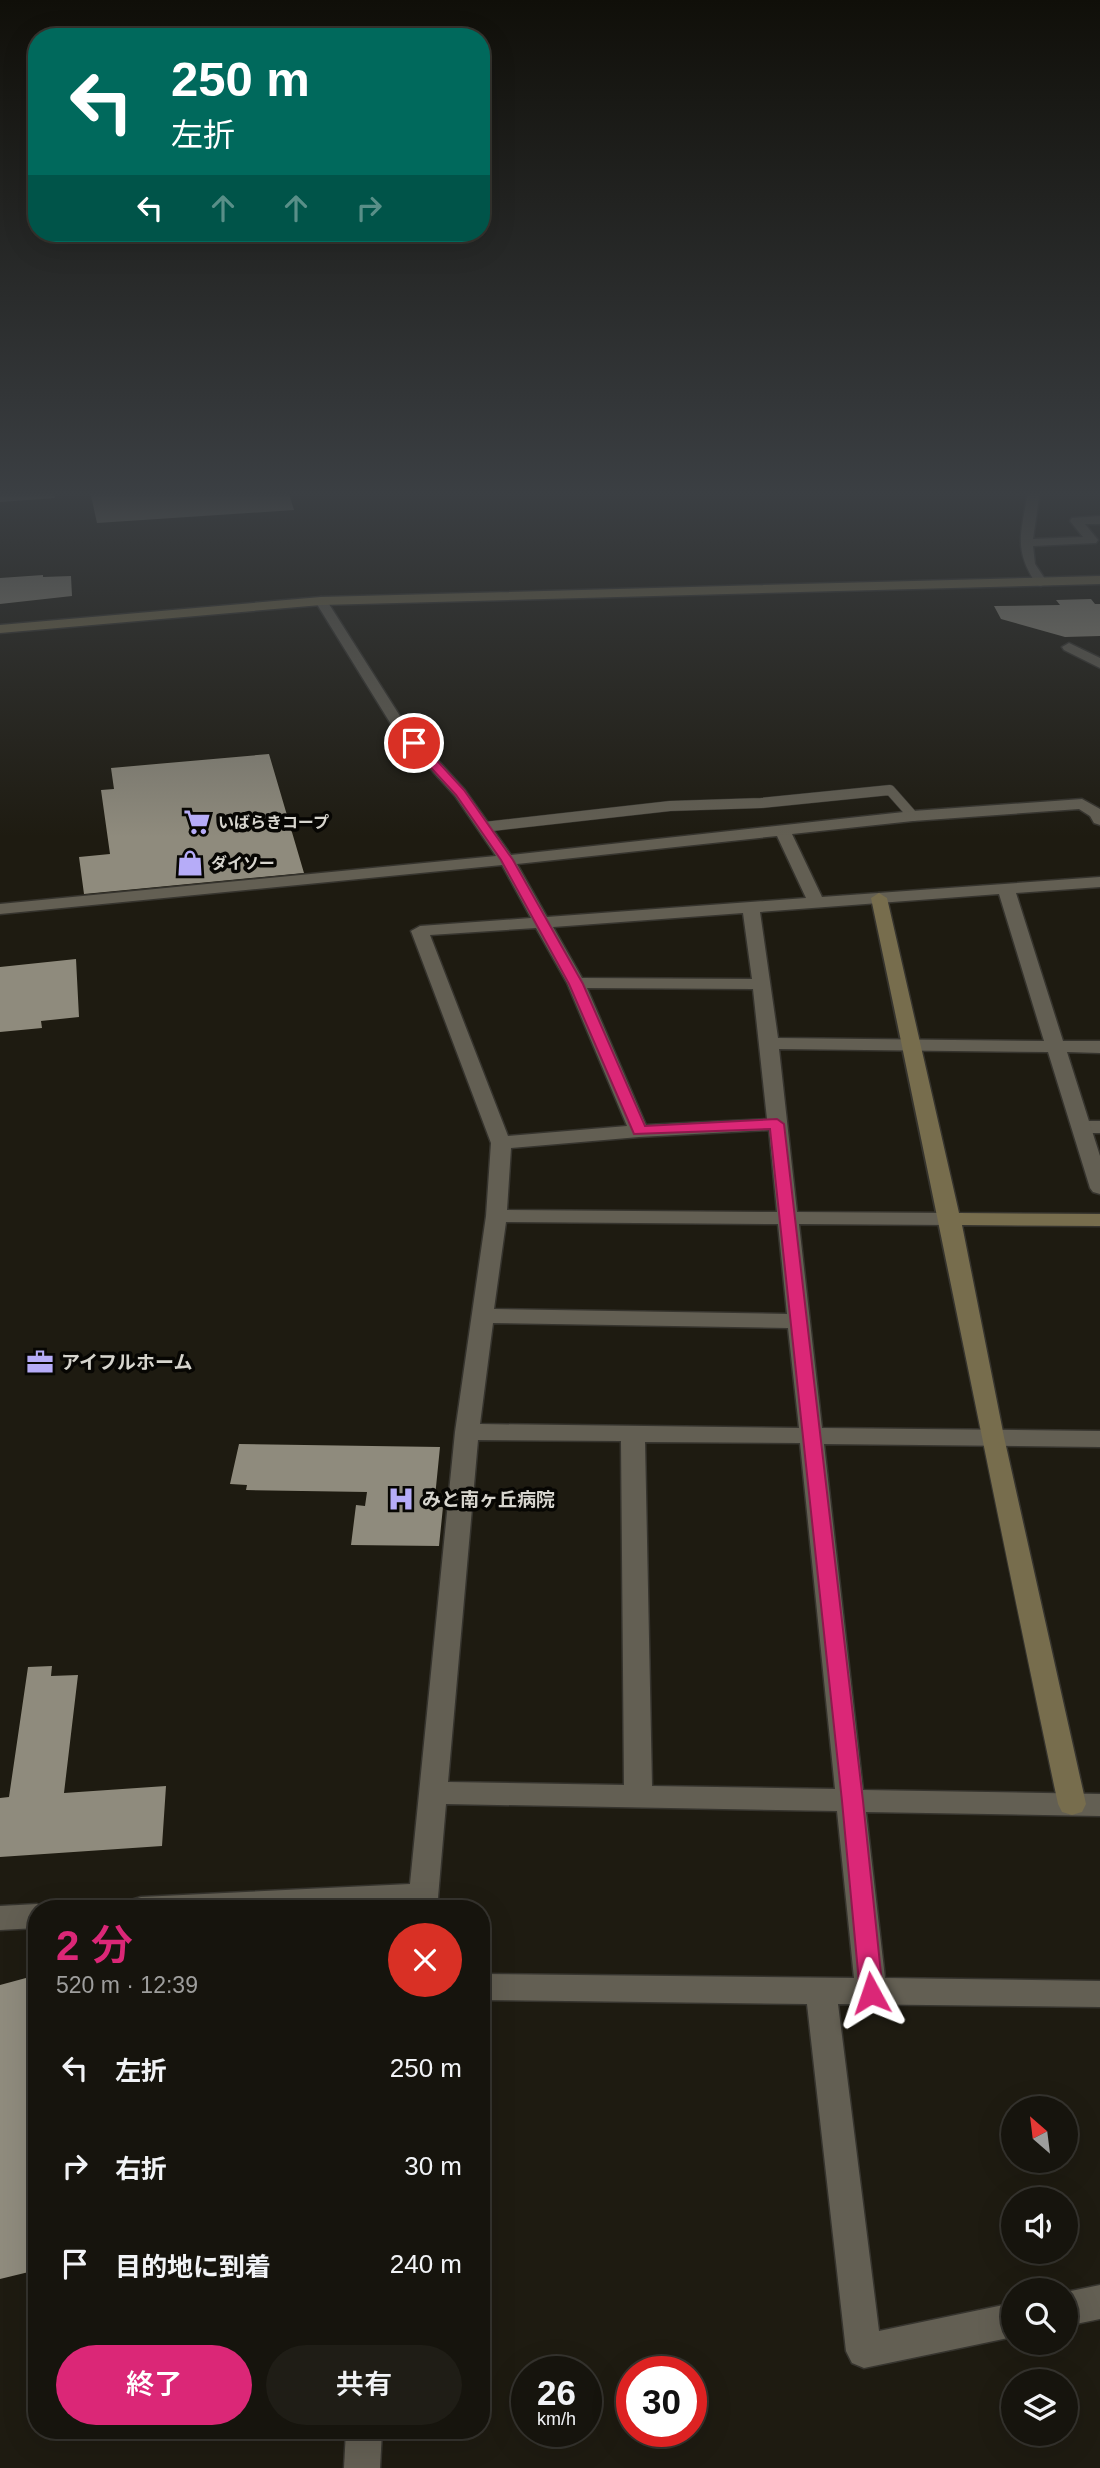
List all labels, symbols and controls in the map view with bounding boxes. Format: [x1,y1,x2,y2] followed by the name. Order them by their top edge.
[171,52,310,106] text: 250 m
[56,56,147,147] icon: left
[171,117,235,153] text: 左折
[131,189,169,227] icon: left
[204,189,242,227] icon: ahead
[277,189,315,227] icon: ahead
[350,189,388,227] icon: right
[384,713,444,773] pin
[395,724,433,762] icon: arrive
[182,807,212,837] supermarket icon: いばらきコープ
[218,814,329,831] place label: いばらきコープ
[175,848,205,878] shop icon: ダイソー
[211,855,275,872] place label: ダイソー
[25,1347,55,1377] office icon: アイフルホーム
[61,1352,192,1373] place label: アイフルホーム
[386,1484,416,1514] hospital icon: みと南ヶ丘病院
[422,1489,555,1510] place label: みと南ヶ丘病院
[56,1922,133,1969] text: 2 分
[388,1923,462,1997] button: close
[834,1956,908,2030] position arrow
[56,1972,198,1998] text: 520 m · 12:39
[56,2049,94,2087] icon: left
[390,2053,462,2083] text: 250 m
[115,2056,167,2086] text: 左折
[1001,2096,1078,2174] north arrow
[1001,2096,1078,2446] map controls
[56,2147,94,2185] icon: right
[404,2151,462,2181] text: 30 m
[115,2154,167,2184] text: 右折
[1001,2187,1078,2264] button: sound
[56,2245,94,2283] icon: arrive
[390,2249,462,2279] text: 240 m
[115,2252,271,2282] text: 目的地に到着
[1001,2278,1078,2355] button: search
[56,2345,252,2425] button: 終了
[266,2345,462,2425] button: 共有
[616,2356,707,2447] speed limit sign: 30
[1001,2369,1078,2446] button: layers
[537,2373,576,2412] text: 26
[537,2409,576,2429] text: km/h

